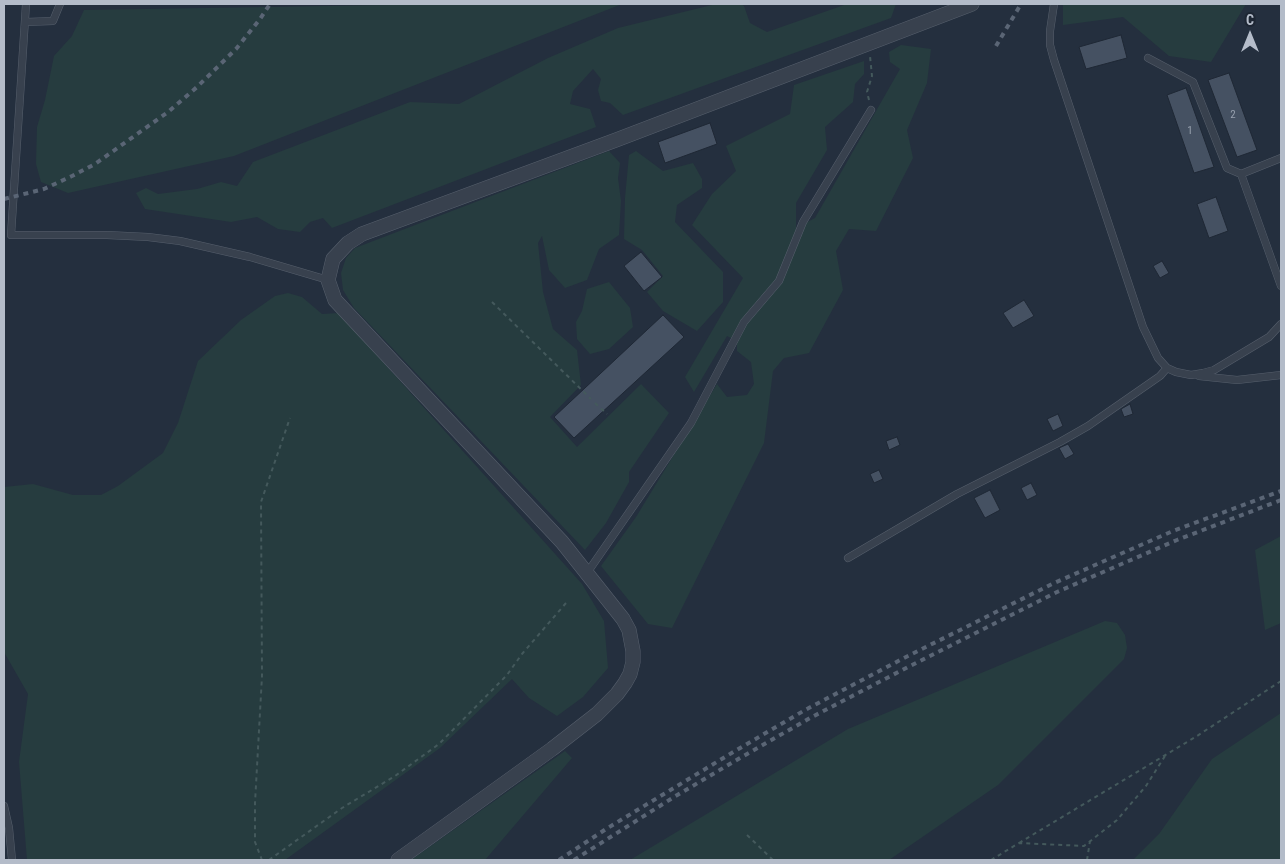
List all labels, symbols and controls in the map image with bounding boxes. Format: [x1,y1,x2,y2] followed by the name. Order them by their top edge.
[1225,10,1275,60] north arrow
[1246,12,1254,28] text: С
[1230,108,1236,122] house number: 2
[1187,124,1193,138] house number: 1

